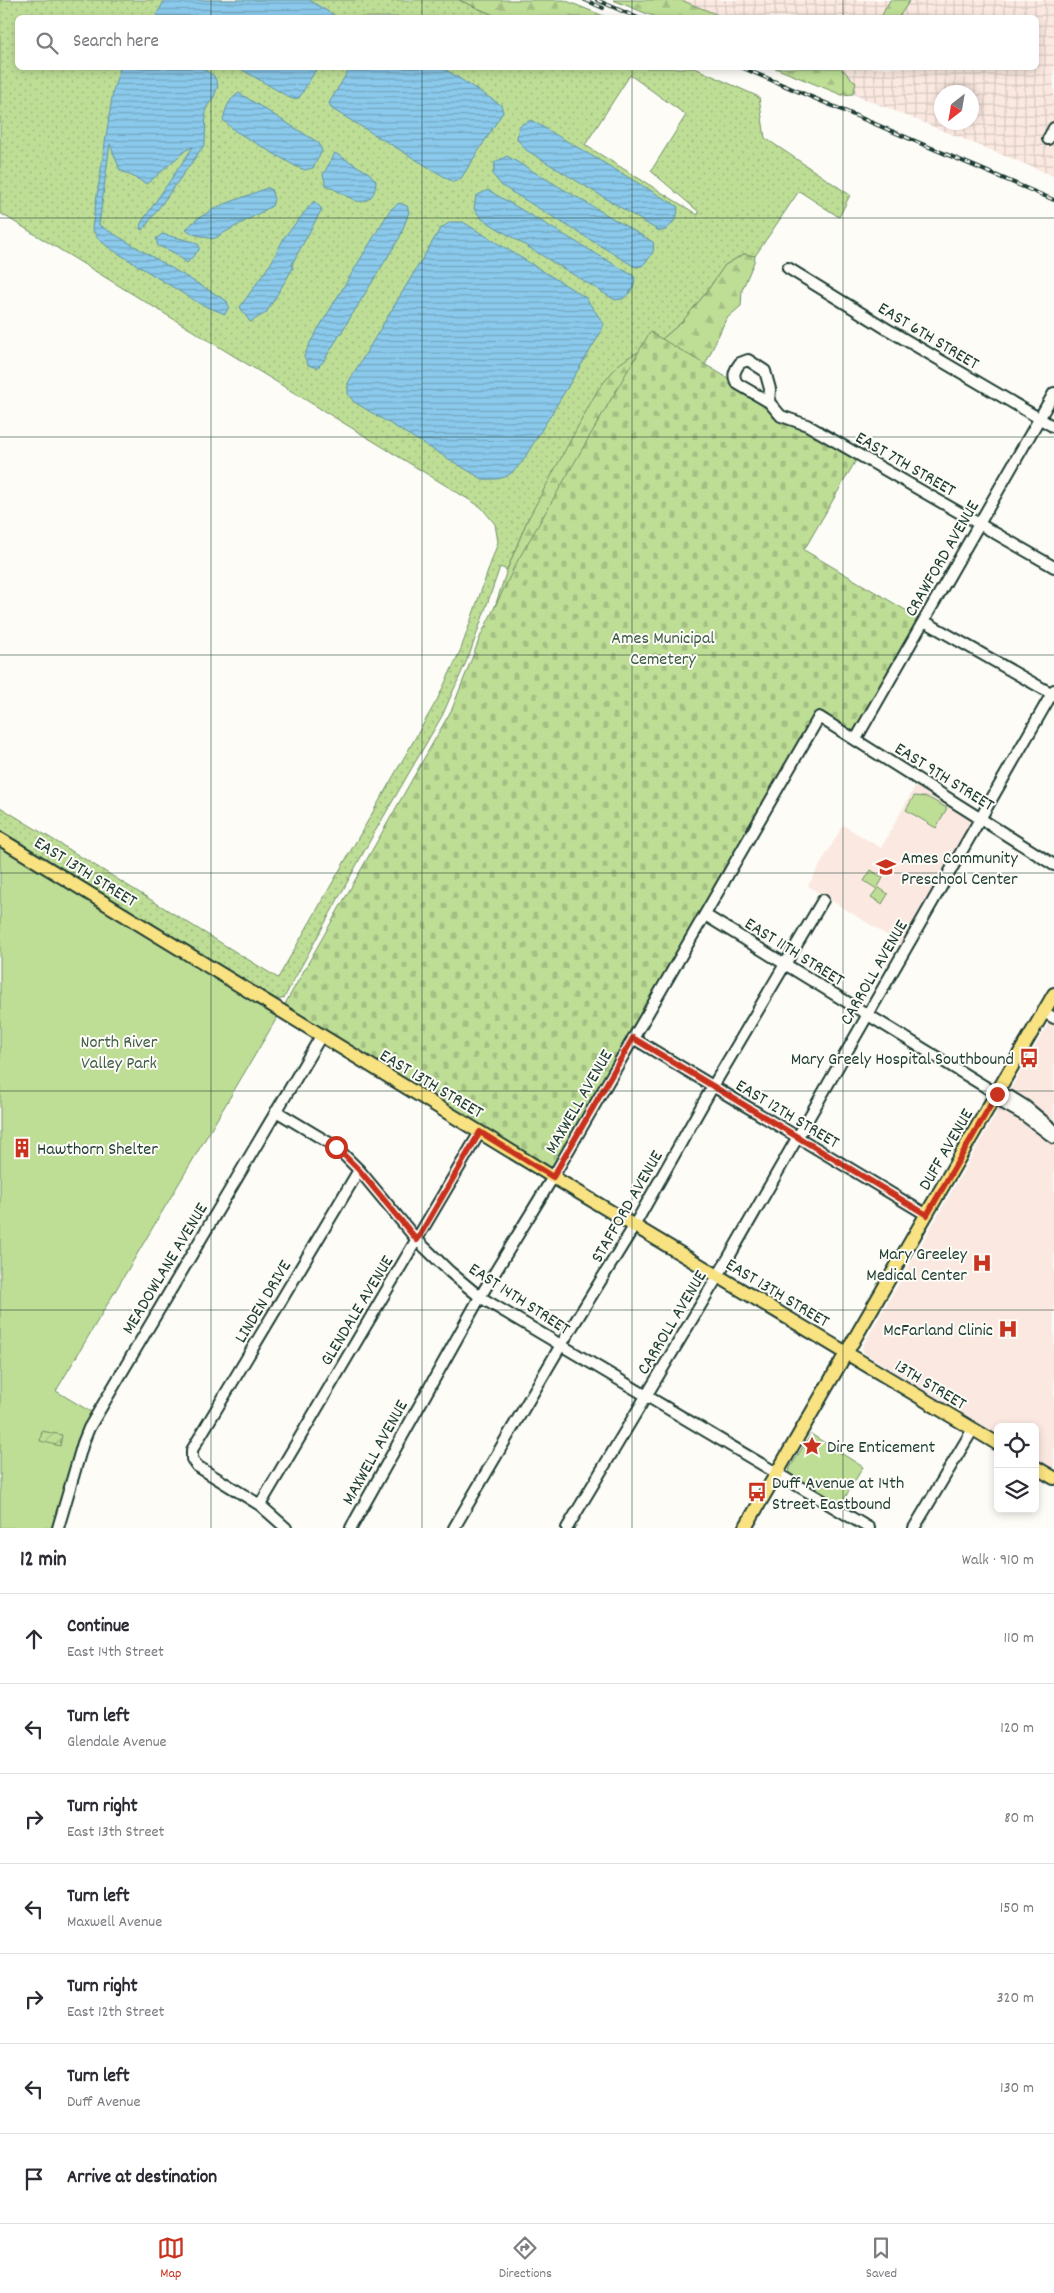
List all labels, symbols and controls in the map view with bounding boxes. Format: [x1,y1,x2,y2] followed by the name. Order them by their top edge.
[15,15,1039,70] search box
[33,29,61,57] icon: search
[73,29,159,56] text: Search here
[934,85,979,130] north arrow
[872,297,983,377] street label: EAST 6TH STREET
[850,426,960,504] street label: EAST 7TH STREET
[900,496,987,622] street label: CRAWFORD AVENUE
[611,627,715,673] park label: Ames Municipal Cemetery
[889,737,998,819] street label: EAST 9TH STREET
[28,831,141,915] street label: EAST 13TH STREET
[901,847,1018,893] place label: Ames Community Preschool Center
[875,856,897,878] school or university icon: Ames Community Preschool Center
[739,913,848,994] street label: EAST 11TH STREET
[835,916,915,1031] street label: CARROLL AVENUE
[81,1031,158,1077] park label: North River Valley Park
[374,1044,487,1126] street label: EAST 13TH STREET
[540,1046,620,1159] street label: MAXWELL AVENUE
[1018,1047,1040,1069] bus stop icon: Mary Greely Hospital Southbound
[791,1048,1014,1073] place label: Mary Greely Hospital Southbound
[730,1074,843,1156] street label: EAST 12TH STREET
[986,1083,1009,1106] route end
[914,1105,981,1196] street label: DUFF AVENUE
[325,1136,348,1159] route start
[11,1137,33,1159] building icon: Hawthorn Shelter
[37,1138,158,1163] place label: Hawthorn Shelter
[586,1146,670,1268] street label: STAFFORD AVENUE
[117,1199,215,1340] street label: MEADOWLANE AVENUE
[866,1243,968,1289] place label: Mary Greeley Medical Center
[315,1251,401,1371] street label: GLENDALE AVENUE
[971,1252,993,1274] hospital icon: Mary Greeley Medical Center
[720,1253,833,1335] street label: EAST 13TH STREET
[230,1256,299,1348] street label: LINDEN DRIVE
[463,1258,574,1342] street label: EAST 14TH STREET
[632,1266,714,1380] street label: CARROLL AVENUE
[997,1318,1019,1340] hospital icon: McFarland Clinic
[883,1319,993,1344] place label: McFarland Clinic
[889,1355,970,1417] street label: 13TH STREET
[337,1396,415,1510] street label: MAXWELL AVENUE
[994,1423,1039,1513] map controls
[994,1423,1039,1468] button: locate
[801,1435,823,1457] place icon: Dire Enticement
[827,1436,935,1461] place label: Dire Enticement
[994,1468,1039,1513] button: layers
[772,1472,904,1518] place label: Duff Avenue at 14th Street Eastbound
[746,1481,768,1503] bus stop icon: Duff Avenue at 14th Street Eastbound
[20,1546,67,1576] text: 12 min
[962,1549,1034,1572] text: Walk · 910 m
[67,1614,129,1641] text: Continue
[20,1625,48,1653] icon: ahead
[1004,1627,1034,1650] text: 110 m
[67,1641,164,1664] text: East 14th Street
[67,1704,130,1731] text: Turn left
[20,1715,48,1743] icon: left
[1000,1717,1034,1740] text: 120 m
[67,1731,167,1754] text: Glendale Avenue
[67,1794,138,1821] text: Turn right
[20,1805,48,1833] icon: right
[1004,1807,1034,1830] text: 80 m
[67,1821,164,1844] text: East 13th Street
[67,1884,130,1911] text: Turn left
[20,1895,48,1923] icon: left
[1000,1897,1034,1920] text: 150 m
[67,1911,162,1934] text: Maxwell Avenue
[67,1974,138,2001] text: Turn right
[20,1985,48,2013] icon: right
[997,1987,1034,2010] text: 320 m
[67,2001,164,2024] text: East 12th Street
[67,2064,130,2091] text: Turn left
[20,2075,48,2103] icon: left
[1000,2077,1034,2100] text: 130 m
[67,2091,140,2114] text: Duff Avenue
[20,2165,48,2193] icon: arrive
[67,2165,217,2192] text: Arrive at destination
[157,2234,185,2284] tab: Map
[499,2234,552,2284] tab: Directions
[866,2234,897,2284] tab: Saved

